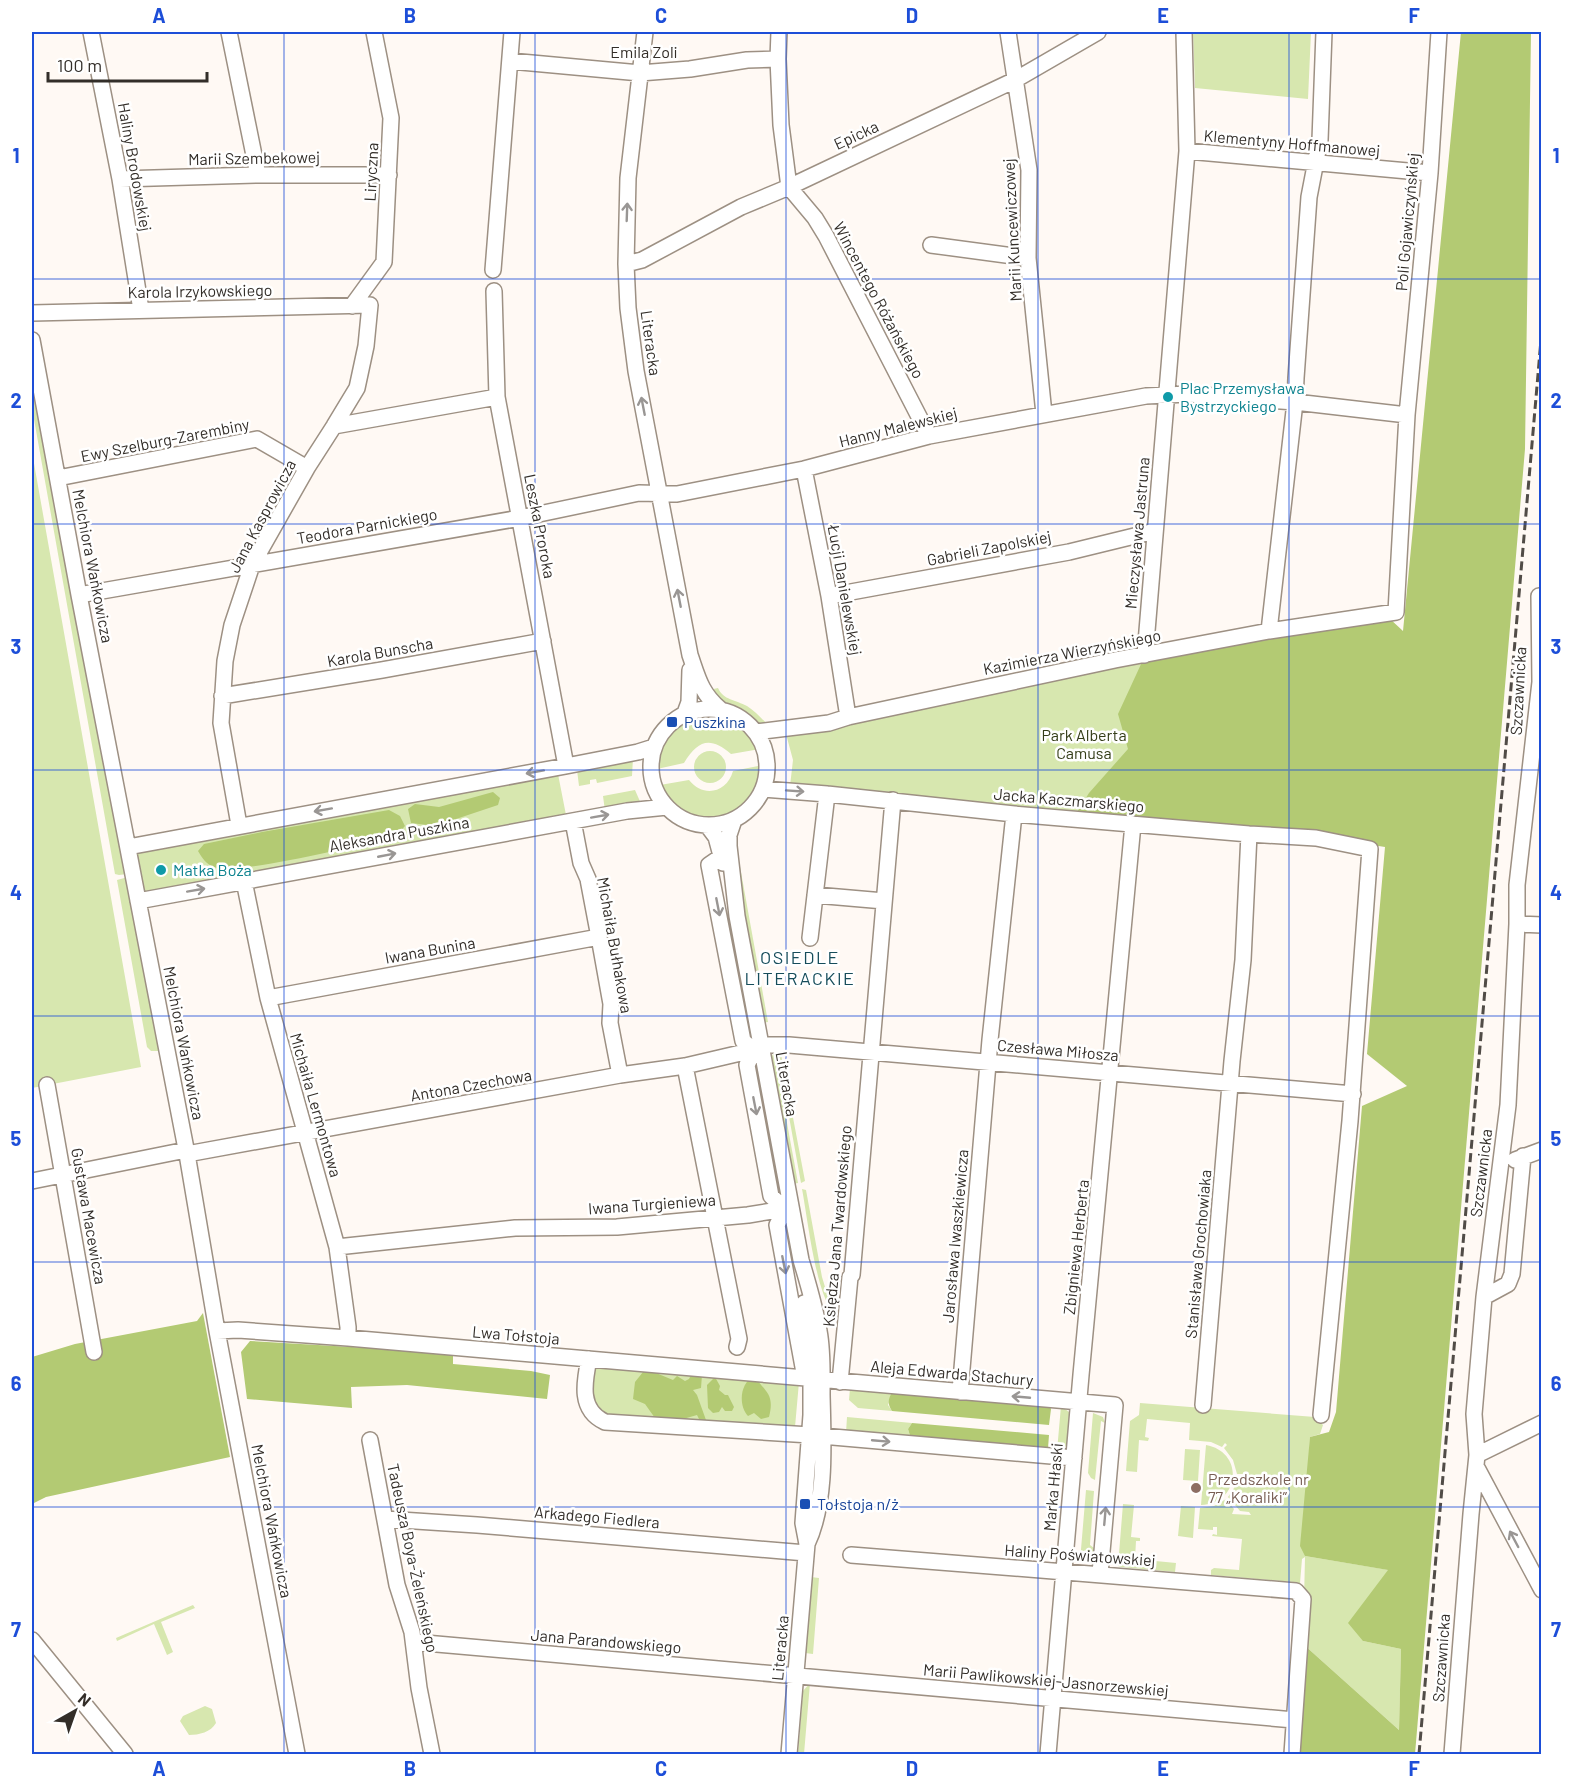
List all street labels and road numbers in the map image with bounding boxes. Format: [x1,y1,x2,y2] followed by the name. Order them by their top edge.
[610,42,678,61] street label: Emila Zoli
[115,101,156,233] street label: Haliny Brodowskiej
[830,116,881,153] street label: Epicka
[1203,125,1381,160] street label: Klementyny Hoffmanowej
[359,142,382,202] street label: Liryczna
[188,147,320,168] street label: Marii Szembekowej
[1391,152,1422,292] street label: Poli Gojawiczyńskiej
[998,158,1025,302] street label: Marii Kuncewiczowej
[830,218,929,381] street label: Wincentego Różańskiego
[127,280,273,301] street label: Karola Irzykowskiego
[638,309,665,377] street label: Literacka
[837,403,959,450] street label: Hanny Malewskiej
[79,414,251,465] street label: Ewy Szelburg-Zarembiny
[224,456,299,576] street label: Jana Kasprowicza
[1120,456,1153,610] street label: Mieczysława Jastruna
[521,472,560,580] street label: Leszka Proroka
[69,488,118,644] street label: Melchiora Wańkowicza
[295,504,439,547] street label: Teodora Parnickiego
[824,522,866,657] street label: Łucji Danielewskiej
[925,526,1053,569] street label: Gabrieli Zapolskiej
[981,625,1162,678] street label: Kazimierza Wierzyńskiego
[325,633,434,670] street label: Karola Bunscha
[1506,646,1529,736] street label: Szczawnicka
[993,783,1145,816] street label: Jacka Kaczmarskiego
[327,812,470,855] street label: Aleksandra Puszkina
[594,875,637,1014] street label: Michaiła Bułhakowa
[383,932,477,967] street label: Iwana Bunina
[160,965,209,1121] street label: Melchiora Wańkowicza
[287,1031,346,1179] street label: Michaiła Lermontowa
[996,1035,1120,1064] street label: Czesława Miłosza
[772,1050,803,1118] street label: Literacka
[409,1064,533,1105] street label: Antona Czechowa
[818,1124,855,1328] street label: Księdza Jana Twardowskiego
[1466,1128,1495,1218] street label: Szczawnicka
[68,1146,111,1286] street label: Gustawa Macewicza
[937,1148,972,1323] street label: Jarosława Iwaszkiewicza
[1181,1169,1214,1339] street label: Stanisława Grochowiaka
[1059,1178,1092,1316] street label: Zbigniewa Herberta
[587,1190,716,1217] street label: Iwana Turgieniewa
[471,1321,561,1348] street label: Lwa Tołstoja
[870,1356,1035,1389] street label: Aleja Edwarda Stachury
[1039,1442,1066,1532] street label: Marka Hłaski
[248,1443,297,1599] street label: Melchiora Wańkowicza
[384,1462,443,1654] street label: Tadeusza Boya-Żeleńskiego
[533,1502,661,1531] street label: Arkadego Fiedlera
[1004,1540,1156,1569] street label: Haliny Poświatowskiej
[1428,1613,1453,1703] street label: Szczawnicka
[767,1614,792,1681] street label: Literacka
[530,1624,682,1657] street label: Jana Parandowskiego
[923,1659,1170,1700] street label: Marii Pawlikowskiej-Jasnorzewskiej

